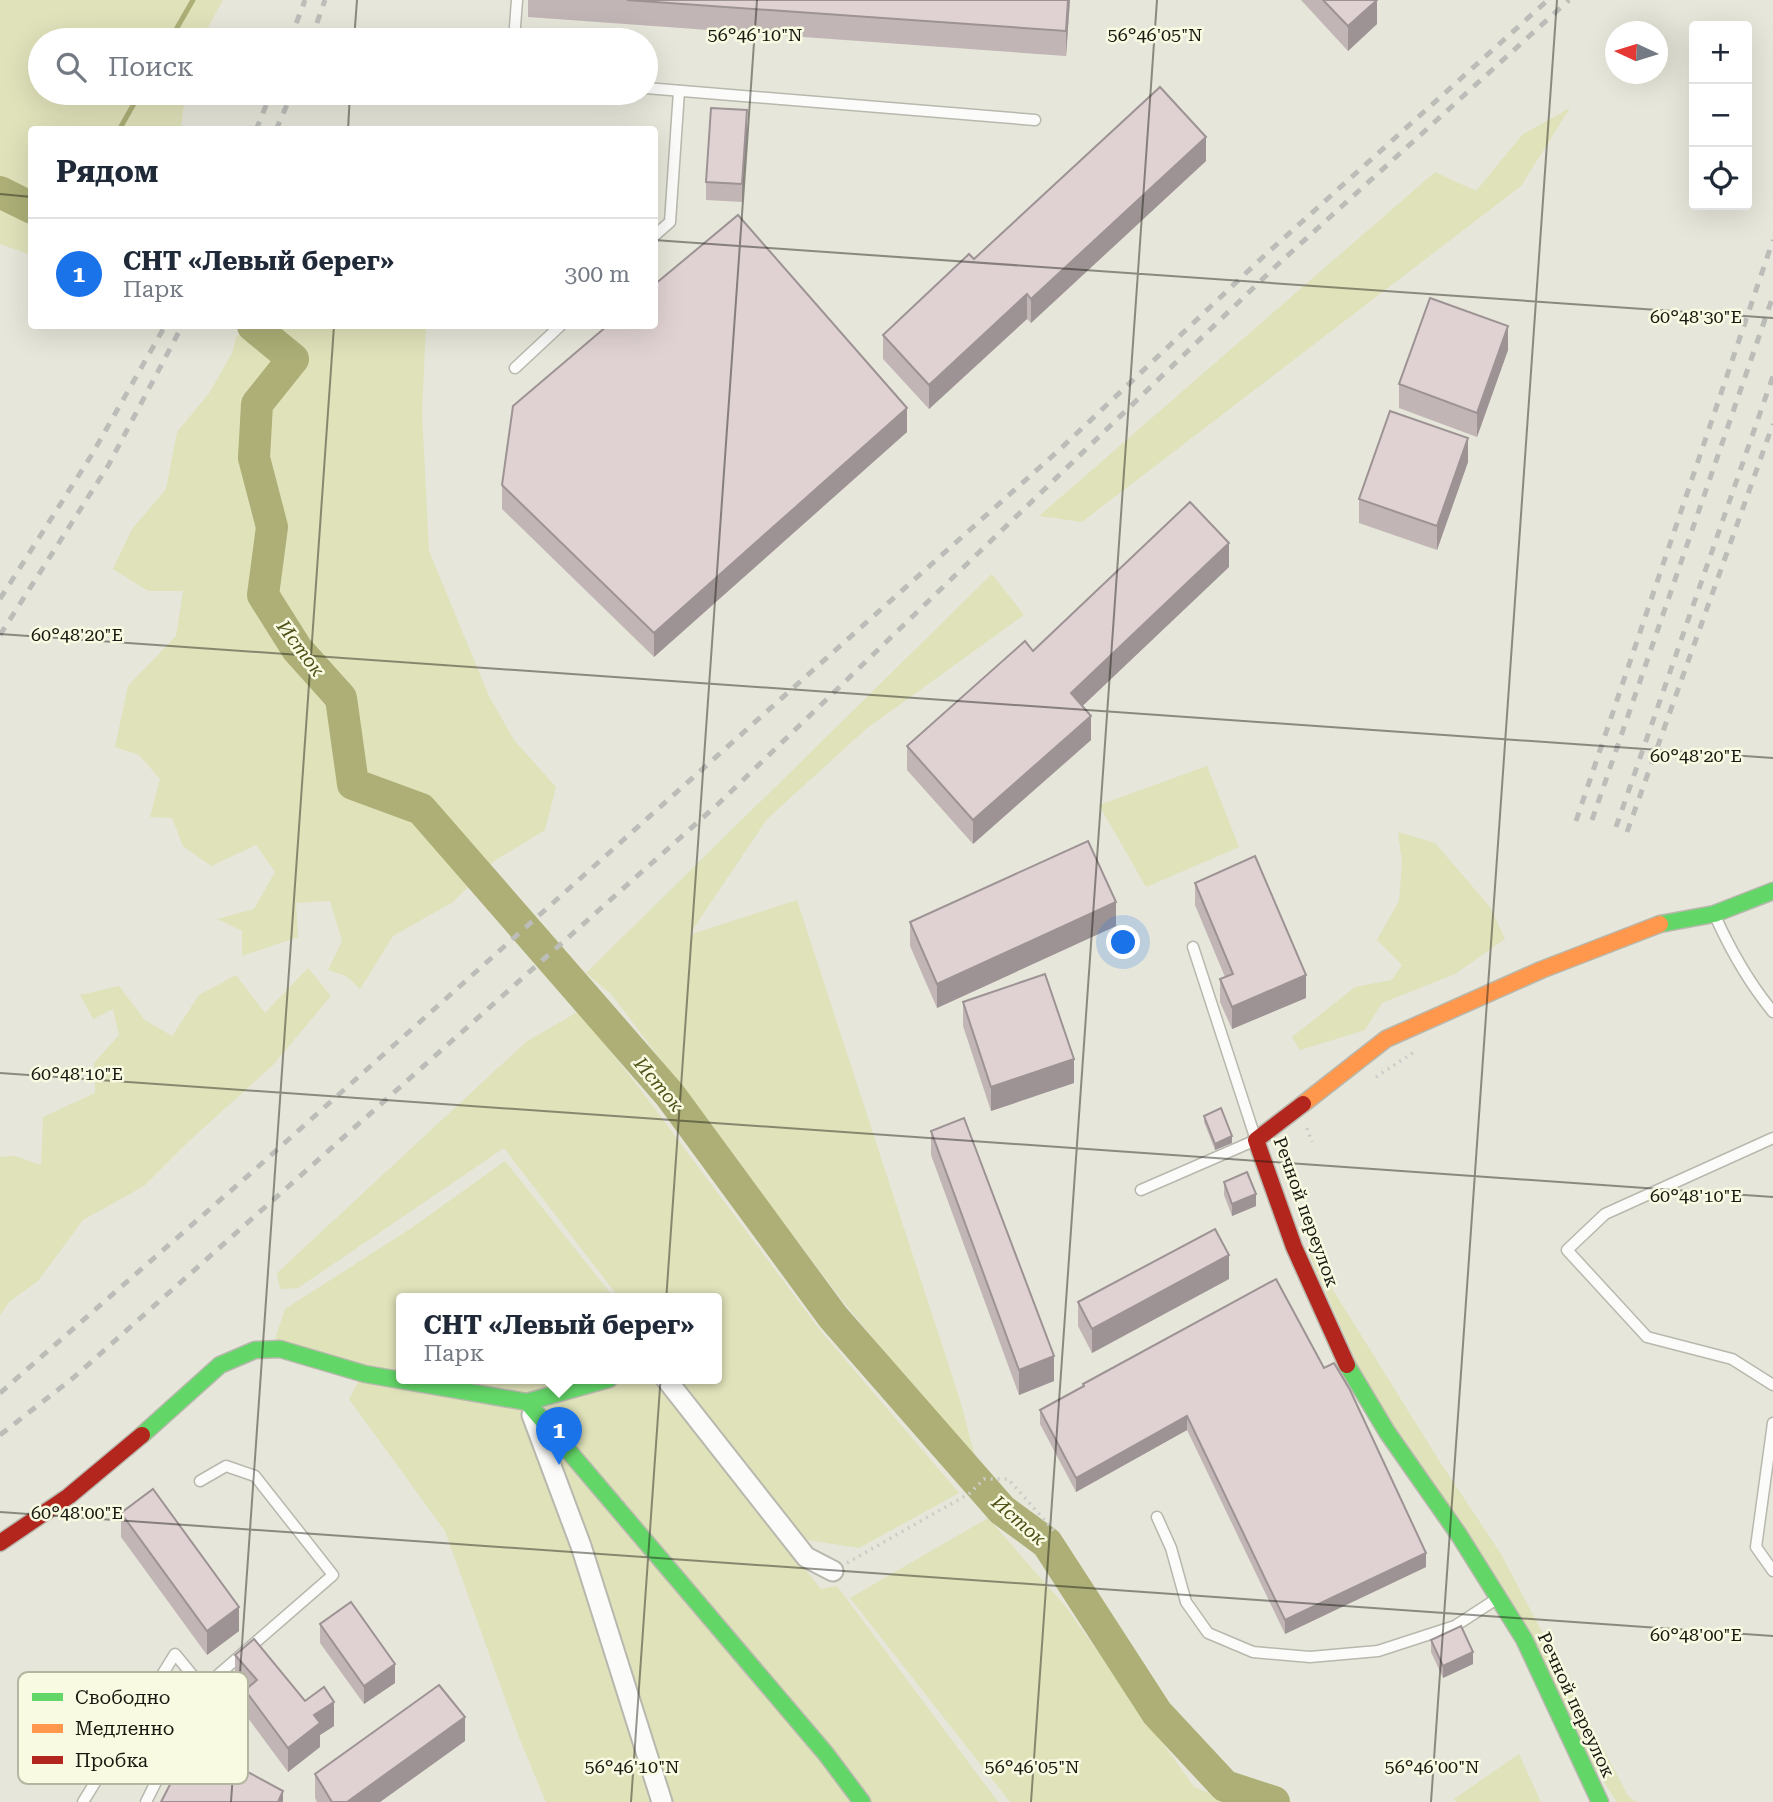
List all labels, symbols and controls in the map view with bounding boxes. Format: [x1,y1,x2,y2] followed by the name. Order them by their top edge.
[1605,21,1668,84] north arrow
[1689,21,1752,210] map controls
[1689,21,1752,84] button: +
[708,24,802,45] text: 56°46'10"N
[1108,24,1202,45] text: 56°46'05"N
[28,28,658,105] search box
[52,48,90,86] icon: search
[108,52,194,82] text: Поиск
[1689,84,1752,147] button: −
[1689,147,1752,210] button: locate
[56,154,158,189] text: Рядом
[123,246,394,276] text: СНТ «Левый берег»
[73,261,85,288] text: 1
[565,261,630,288] text: 300 m
[123,276,184,303] text: Парк
[1650,306,1742,327] text: 60°48'30"E
[271,615,329,681] water label: Исток
[31,624,123,645] text: 60°48'20"E
[1650,745,1742,766] text: 60°48'20"E
[1106,925,1140,959] your location
[629,1052,688,1117] water label: Исток
[31,1063,123,1084] text: 60°48'10"E
[1270,1134,1343,1290] street label: Речной переулок
[1650,1185,1742,1206] text: 60°48'10"E
[396,1293,722,1384] popup
[423,1310,695,1340] text: СНТ «Левый берег»
[423,1340,484,1367] text: Парк
[536,1407,582,1465] pin: 1
[986,1490,1051,1550] water label: Исток
[31,1502,123,1523] text: 60°48'00"E
[1650,1624,1742,1645] text: 60°48'00"E
[1534,1629,1619,1781] street label: Речной переулок
[18,1672,248,1784] legend
[75,1686,170,1709] text: Свободно
[75,1717,174,1740] text: Медленно
[75,1749,149,1772] text: Пробка
[585,1756,679,1777] text: 56°46'10"N
[985,1756,1079,1777] text: 56°46'05"N
[1385,1756,1479,1777] text: 56°46'00"N

